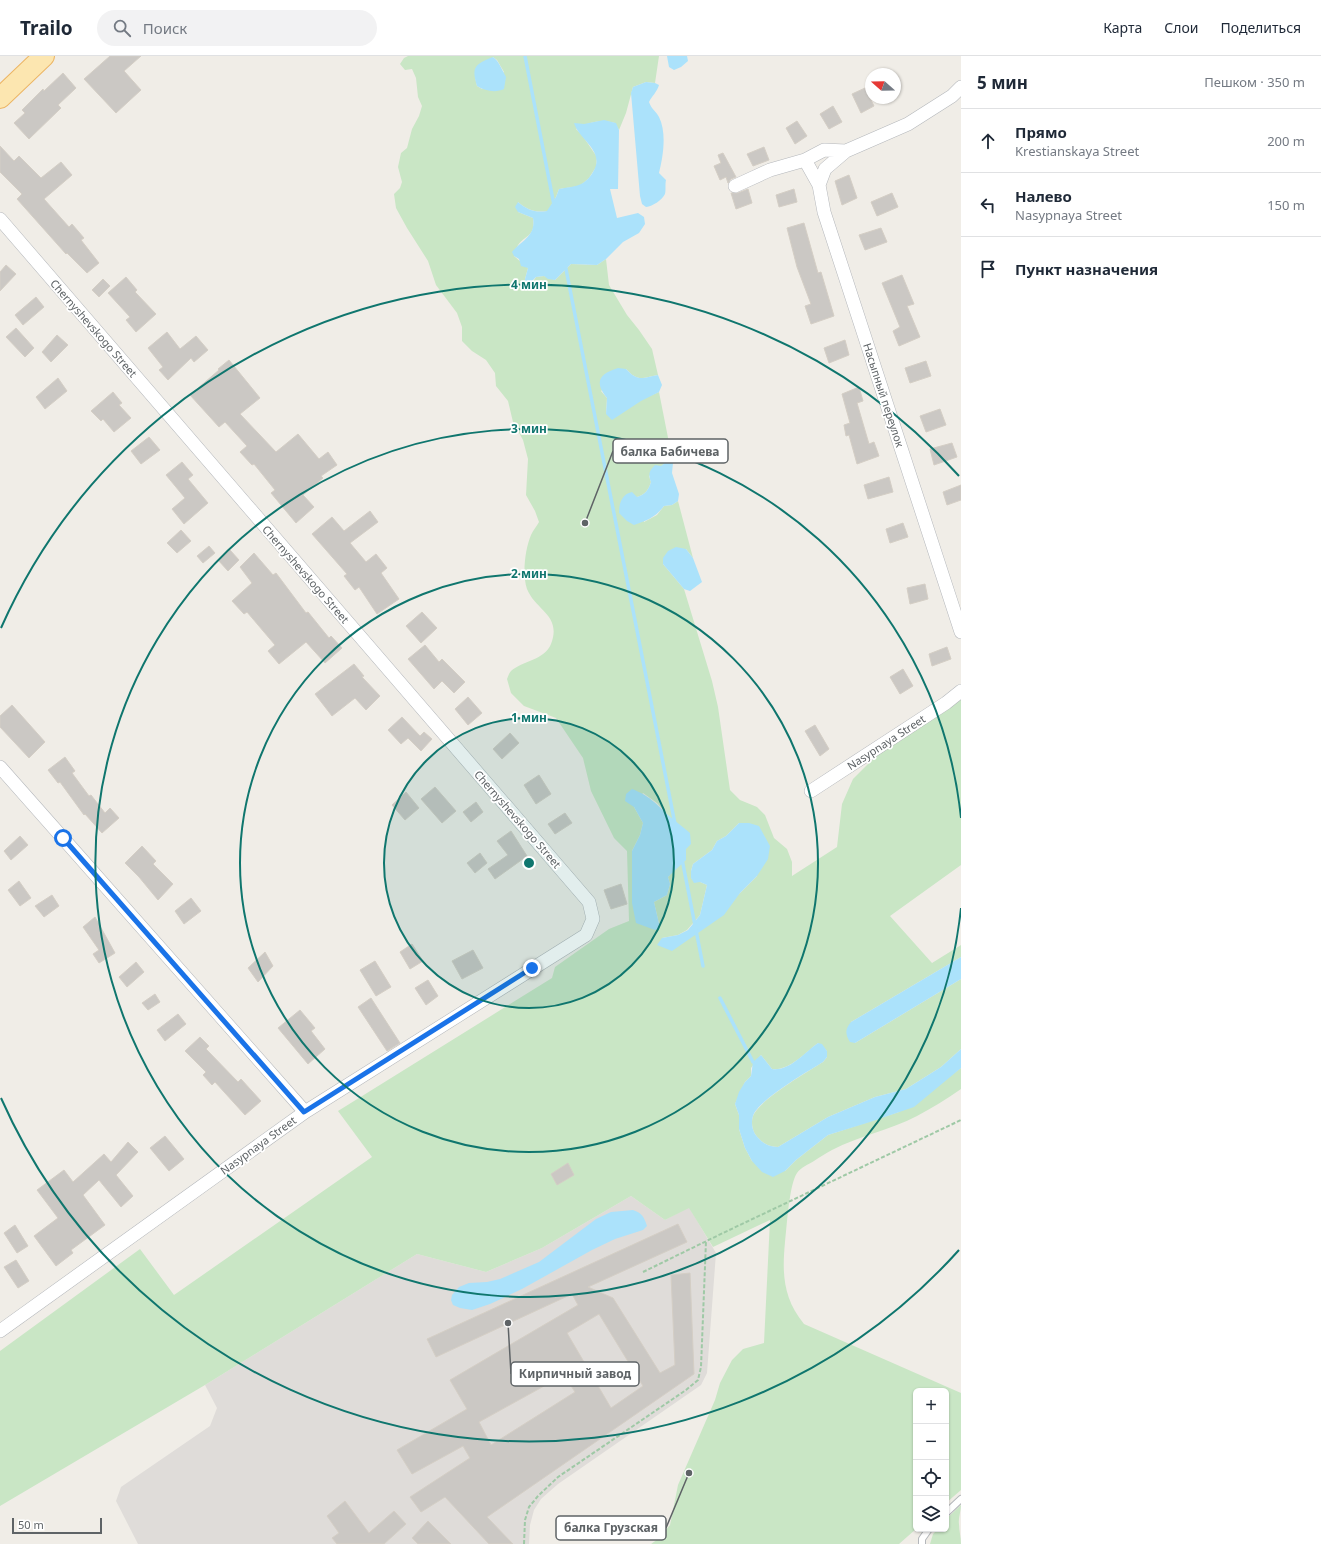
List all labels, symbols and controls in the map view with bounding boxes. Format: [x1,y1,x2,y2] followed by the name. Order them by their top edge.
[97,10,377,46] search box
[20,15,73,41] text: Trailo
[111,17,133,39] icon: search
[143,18,187,38] text: Поиск
[1103,18,1142,37] text: Карта
[1164,18,1198,37] text: Слои
[1220,18,1301,37] text: Поделиться
[865,68,901,104] north arrow
[977,71,1028,94] text: 5 мин
[1204,73,1305,91] text: Пешком · 350 m
[1015,122,1067,142] text: Прямо
[977,130,999,152] icon: ahead
[1267,132,1305,150] text: 200 m
[1015,142,1139,160] text: Krestianskaya Street
[1015,186,1072,206] text: Налево
[977,194,999,216] icon: left
[1267,196,1305,214] text: 150 m
[1015,206,1122,224] text: Nasypnaya Street
[977,258,999,280] icon: arrive
[1015,259,1158,279] text: Пункт назначения
[47,276,141,380] street label: Chernyshevskogo Street
[511,276,547,293] text: 4 мин
[860,341,908,449] street label: Насыпный переулок
[511,420,547,437] text: 3 мин
[613,439,728,463] callout: балка Бабичева
[620,443,720,460] text: балка Бабичева
[259,522,353,626] street label: Chernyshevskogo Street
[511,565,547,582] text: 2 мин
[511,709,547,726] text: 1 мин
[844,711,928,773] street label: Nasypnaya Street
[471,767,565,871] street label: Chernyshevskogo Street
[54,829,72,847] route start
[522,856,536,870] centre of rings
[523,959,541,977] route end
[217,1112,299,1178] street label: Nasypnaya Street
[511,1362,639,1386] callout: Кирпичный завод
[519,1365,632,1382] text: Кирпичный завод
[913,1388,949,1532] map controls
[913,1388,949,1424] button: +
[913,1424,949,1460] button: −
[913,1460,949,1496] button: locate
[913,1496,949,1532] button: layers
[12,1516,102,1535] scale bar
[556,1516,666,1540] callout: балка Грузская
[18,1517,44,1532] text: 50 m
[564,1519,658,1536] text: балка Грузская

